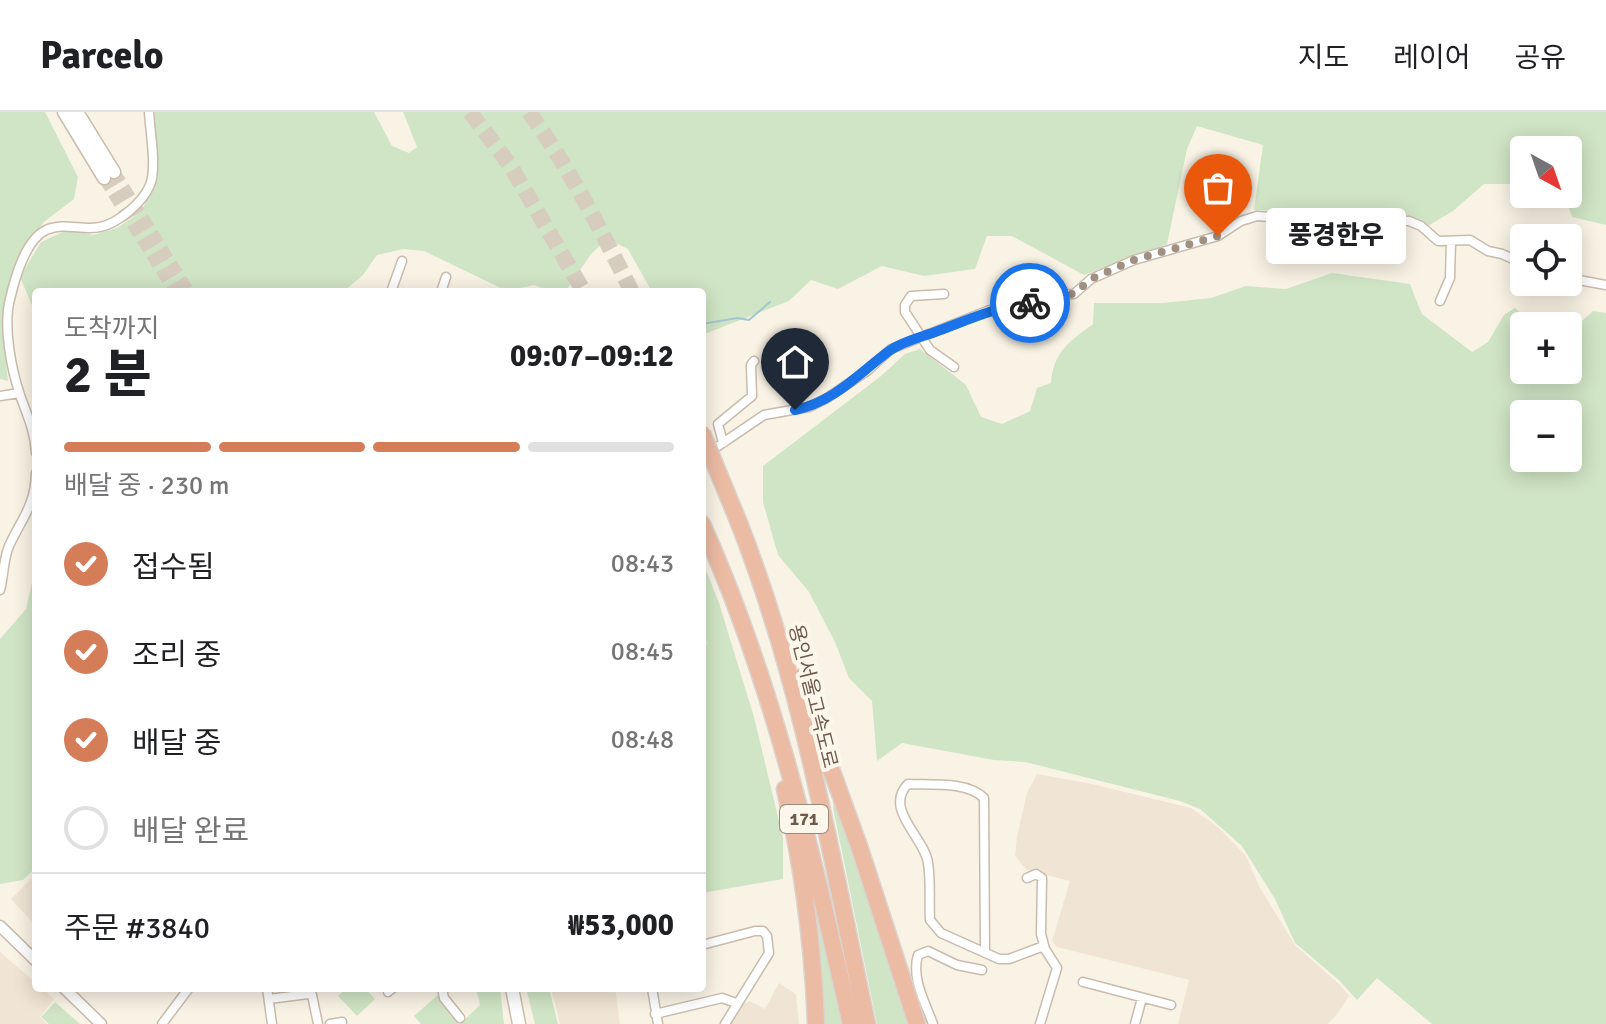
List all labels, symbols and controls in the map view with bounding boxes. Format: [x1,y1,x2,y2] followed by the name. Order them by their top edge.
[40,32,164,79] text: Parcelo
[1298,41,1349,75] text: 지도
[1393,41,1470,75] text: 레이어
[1514,41,1566,75] text: 공유
[1510,136,1582,208] north arrow
[1510,136,1582,472] map controls
[1184,154,1252,236] pin
[1196,166,1240,210] icon: bag
[1266,208,1406,264] callout: 풍경한우
[1288,220,1384,252] text: 풍경한우
[1510,224,1582,296] button: locate
[990,263,1070,343] courier
[1008,281,1052,325] icon: bike
[1510,312,1582,384] button: +
[64,313,160,345] text: 도착까지
[761,328,829,410] pin
[510,338,674,375] text: 09:07–09:12
[773,340,817,384] icon: home
[64,343,151,407] text: 2 분
[1510,400,1582,472] button: −
[64,470,229,502] text: 배달 중 · 230 m
[64,542,108,586] icon: check
[611,548,674,580] text: 08:43
[132,549,215,586] text: 접수됨
[783,622,843,770] street label: 용인서울고속도로
[64,630,108,674] icon: check
[611,636,674,668] text: 08:45
[132,637,221,674] text: 조리 중
[64,718,108,762] icon: check
[611,724,674,756] text: 08:48
[132,725,221,762] text: 배달 중
[780,805,828,833] road number: 171
[132,813,249,850] text: 배달 완료
[568,907,674,944] text: ₩53,000
[64,910,210,947] text: 주문 #3840

